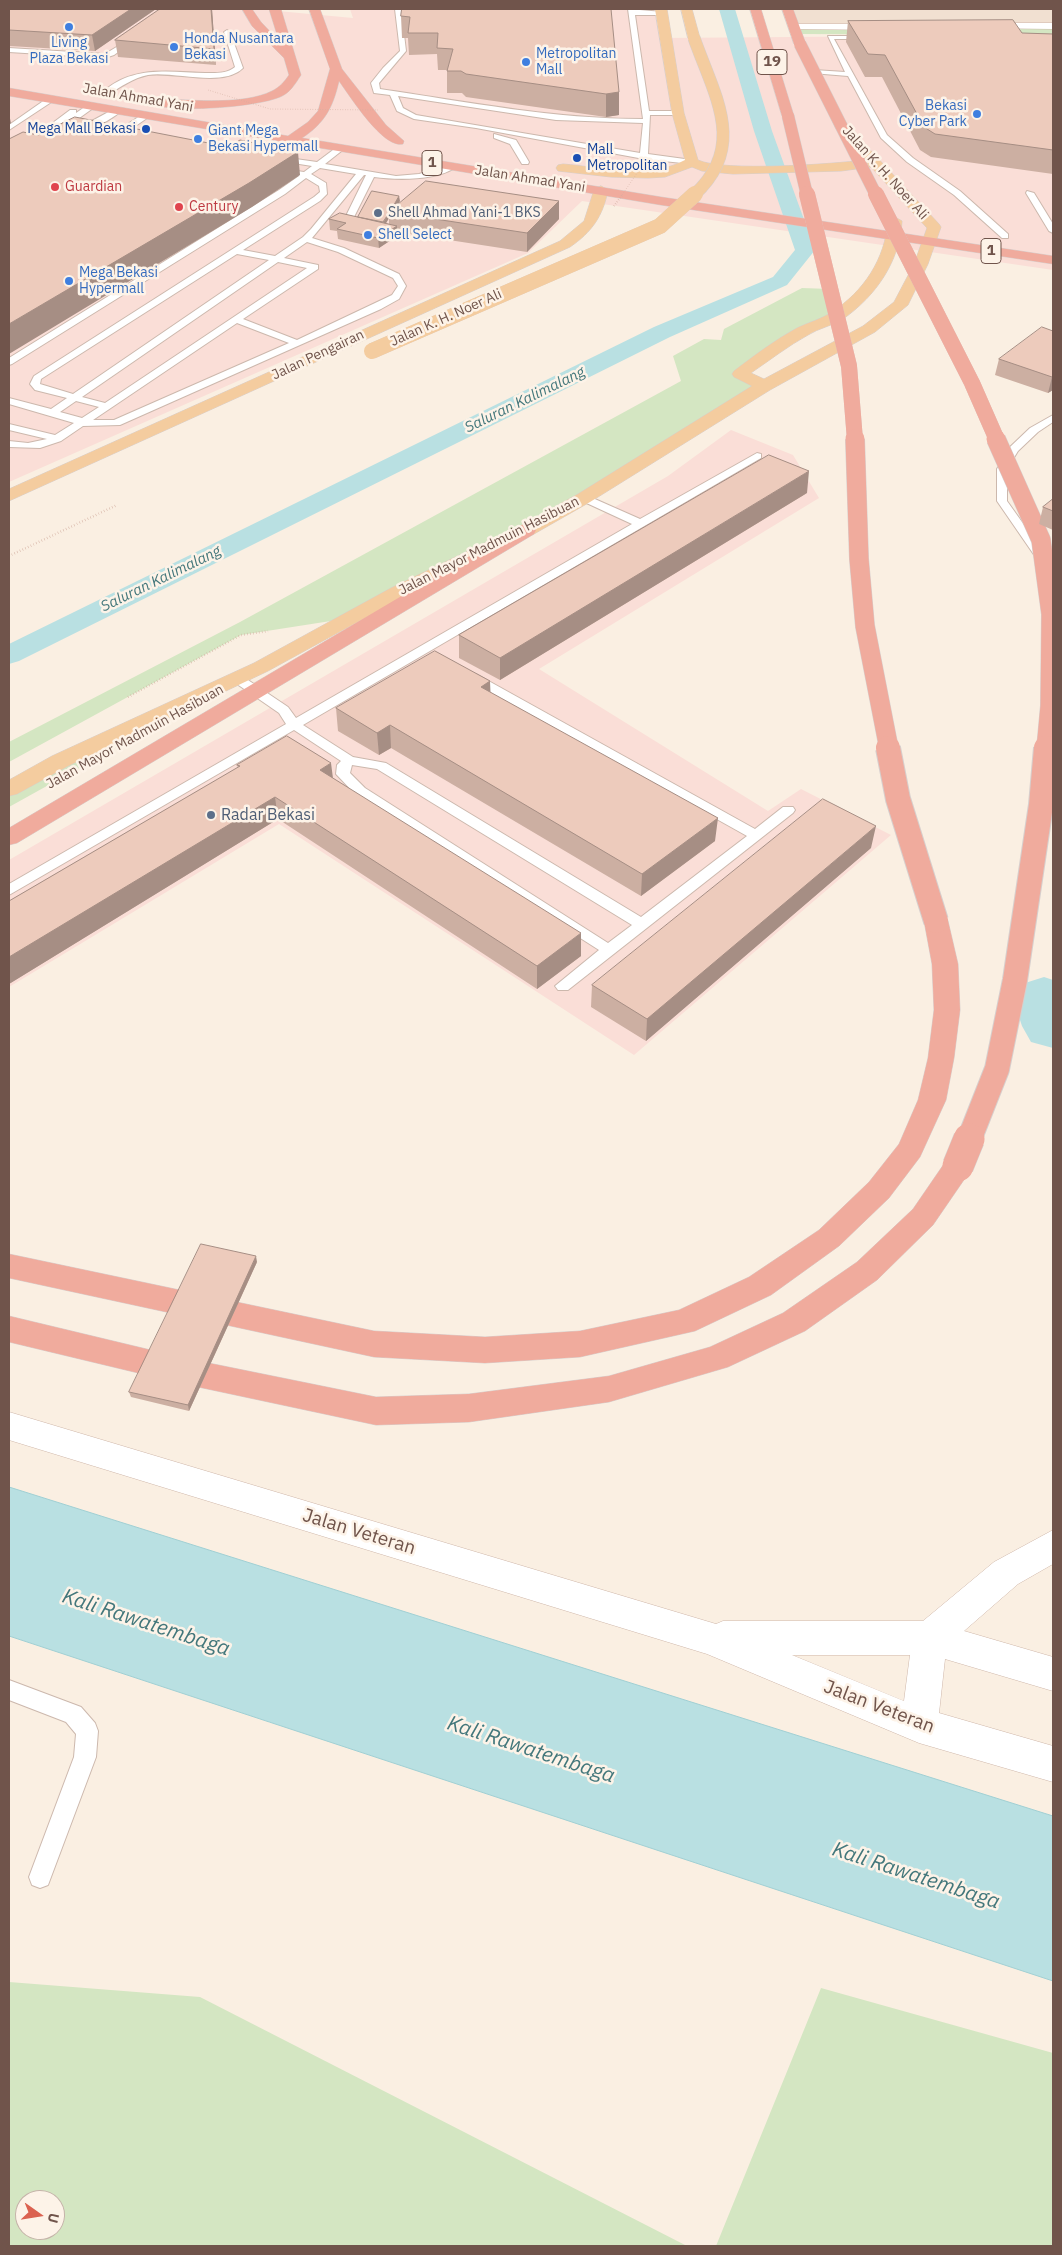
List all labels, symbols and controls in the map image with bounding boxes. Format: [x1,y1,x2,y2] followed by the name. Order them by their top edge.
[63,21,75,33] marker: Living Plaza Bekasi
[184,31,294,64] place label: Honda Nusantara Bekasi
[30,35,108,68] place label: Living Plaza Bekasi
[168,41,180,53] marker: Honda Nusantara Bekasi
[536,46,616,78] place label: Metropolitan Mall
[757,50,787,74] road number: 19
[520,56,532,68] marker: Metropolitan Mall
[82,80,194,116] street label: Jalan Ahmad Yani
[899,98,967,130] place label: Bekasi Cyber Park
[971,108,983,120] marker: Bekasi Cyber Park
[27,121,136,137] place label: Mega Mall Bekasi
[140,123,152,135] marker: Mega Mall Bekasi
[208,123,318,156] place label: Giant Mega Bekasi Hypermall
[838,123,932,223] street label: Jalan K. H. Noer Ali
[192,133,204,145] marker: Giant Mega Bekasi Hypermall
[587,142,667,174] place label: Mall Metropolitan
[422,150,442,176] road number: 1
[571,152,583,164] marker: Mall Metropolitan
[474,162,586,196] street label: Jalan Ahmad Yani
[65,179,122,195] place label: Guardian
[49,181,61,193] marker: Guardian
[189,199,238,215] place label: Century
[173,201,185,213] marker: Century
[388,205,541,221] place label: Shell Ahmad Yani-1 BKS
[372,207,384,219] marker: Shell Ahmad Yani-1 BKS
[378,227,452,243] place label: Shell Select
[362,229,374,241] marker: Shell Select
[981,238,1001,264] road number: 1
[79,265,158,298] place label: Mega Bekasi Hypermall
[63,275,75,287] marker: Mega Bekasi Hypermall
[388,286,504,350] street label: Jalan K. H. Noer Ali
[269,326,367,384] street label: Jalan Pengairan
[462,363,588,437] water label: Saluran Kalimalang
[396,493,582,599] street label: Jalan Mayor Madmuin Hasibuan
[98,542,224,616] water label: Saluran Kalimalang
[43,681,227,793] street label: Jalan Mayor Madmuin Hasibuan
[221,805,315,825] place label: Radar Bekasi
[205,809,217,821] marker: Radar Bekasi
[300,1504,418,1560] street label: Jalan Veteran
[59,1584,233,1662] water label: Kali Rawatembaga
[820,1675,938,1739] street label: Jalan Veteran
[444,1711,618,1789] water label: Kali Rawatembaga
[829,1837,1003,1915] water label: Kali Rawatembaga
[15,2190,65,2240] north arrow
[44,2211,64,2225] text: U

